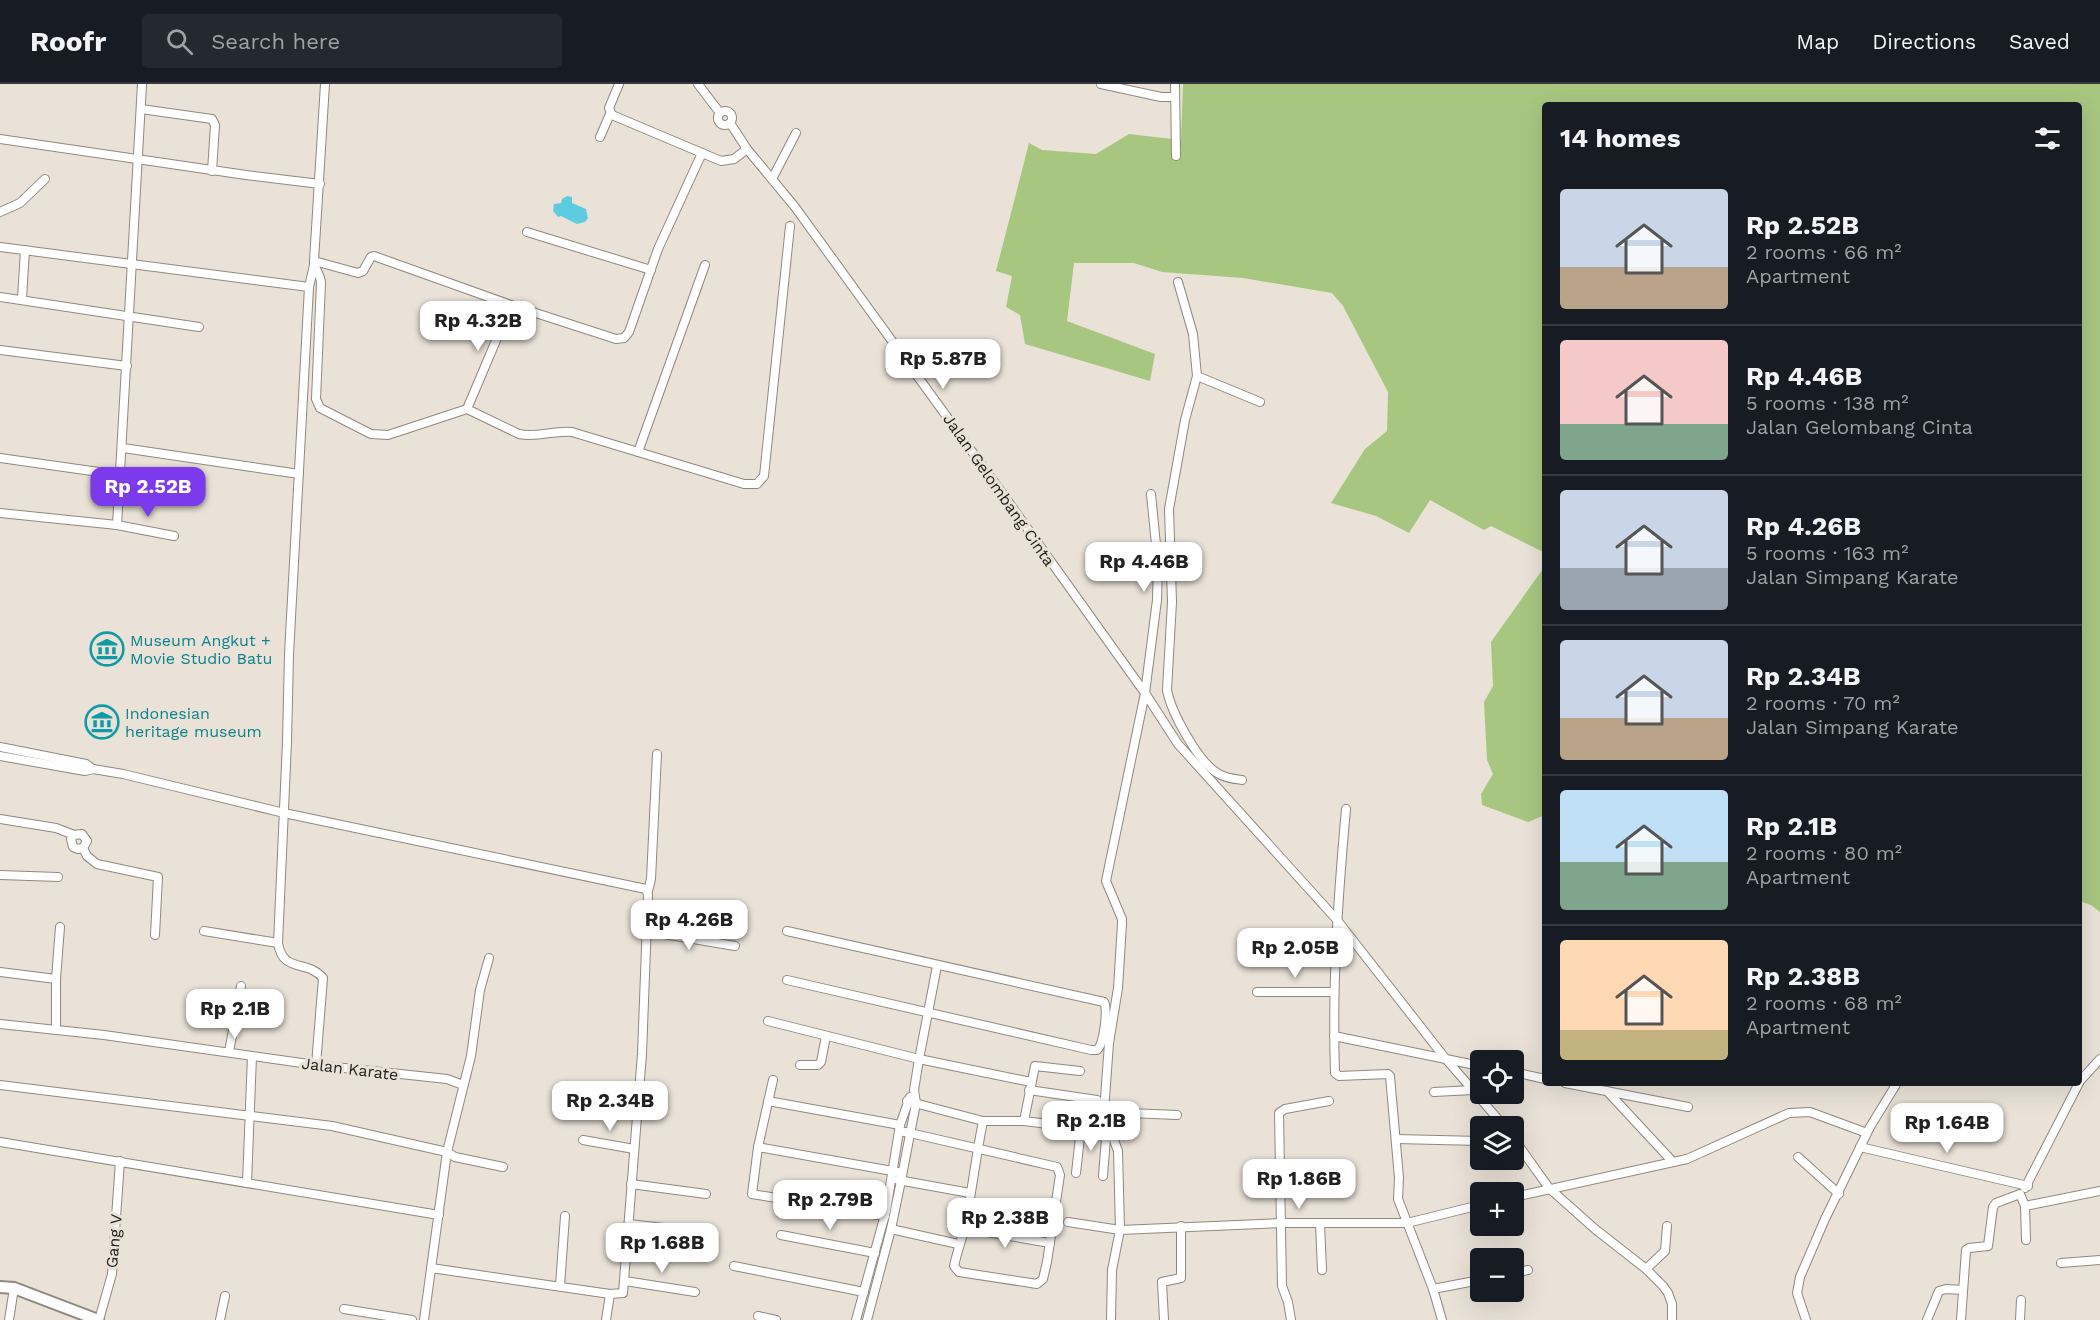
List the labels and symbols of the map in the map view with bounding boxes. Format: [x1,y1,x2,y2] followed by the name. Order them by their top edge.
[416,301,540,352] pin: Rp 4.32B
[881,339,1005,390] pin: Rp 5.87B
[939,410,1059,570] street label: Jalan Gelombang Cinta
[86,467,210,518] pin: Rp 2.52B
[1082,542,1206,593] pin: Rp 4.46B
[89,631,125,667] museum icon: Museum Angkut + Movie Studio Batu
[130,631,272,668] place label: Museum Angkut + Movie Studio Batu
[84,704,120,740] museum icon: Indonesian heritage museum
[125,704,262,741] place label: Indonesian heritage museum
[627,900,751,951] pin: Rp 4.26B
[1233,928,1357,979] pin: Rp 2.05B
[180,989,290,1040] pin: Rp 2.1B
[300,1054,400,1084] street label: Jalan Karate
[548,1081,672,1132] pin: Rp 2.34B
[1036,1101,1146,1152] pin: Rp 2.1B
[1885,1103,2009,1154] pin: Rp 1.64B
[1237,1159,1361,1210] pin: Rp 1.86B
[768,1180,892,1231] pin: Rp 2.79B
[943,1198,1067,1249] pin: Rp 2.38B
[102,1213,126,1269] street label: Gang V
[600,1223,724,1274] pin: Rp 1.68B

